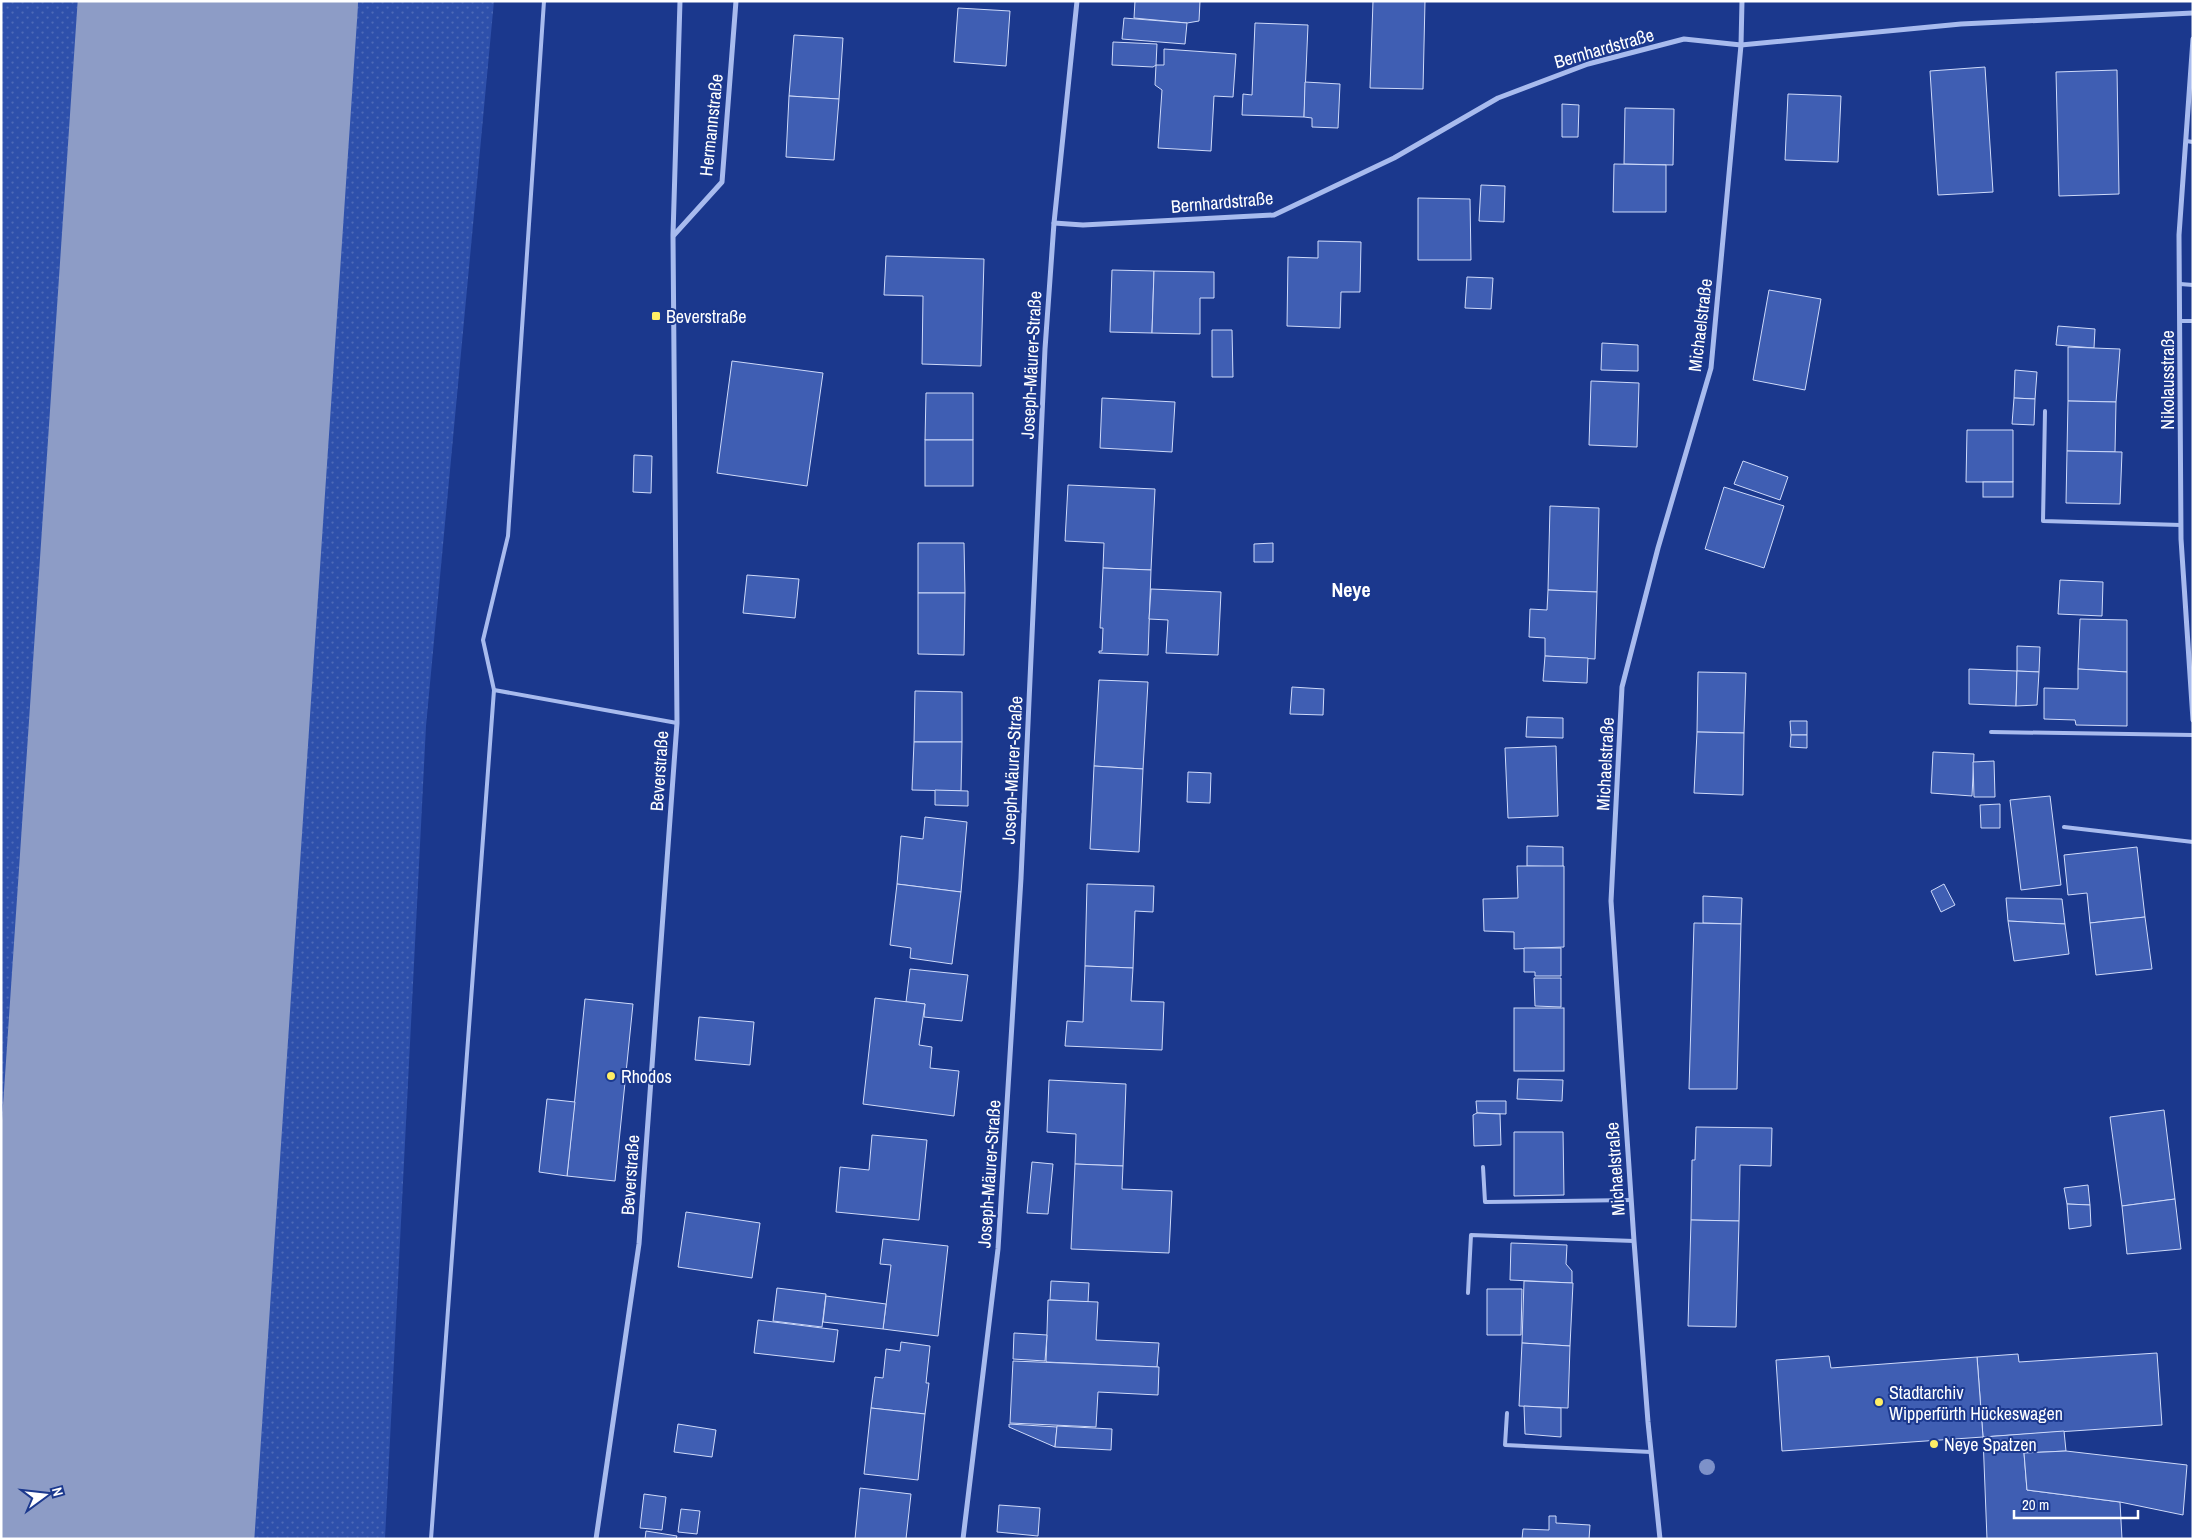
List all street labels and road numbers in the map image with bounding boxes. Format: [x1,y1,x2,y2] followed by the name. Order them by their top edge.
[1551,22,1657,74] street label: Bernhardstraße
[693,73,729,177] street label: Hermannstraße
[1170,185,1274,219] street label: Bernhardstraße
[1682,277,1718,373] street label: Michaelstraße
[1015,290,1047,440] street label: Joseph-Mäurer-Straße
[2155,330,2180,430] street label: Nikolausstraße
[996,695,1028,845] street label: Joseph-Mäurer-Straße
[1590,717,1620,811] street label: Michaelstraße
[644,730,674,812] street label: Beverstraße
[971,1099,1007,1249] street label: Joseph-Mäurer-Straße
[1599,1121,1631,1217] street label: Michaelstraße
[615,1134,645,1216] street label: Beverstraße

